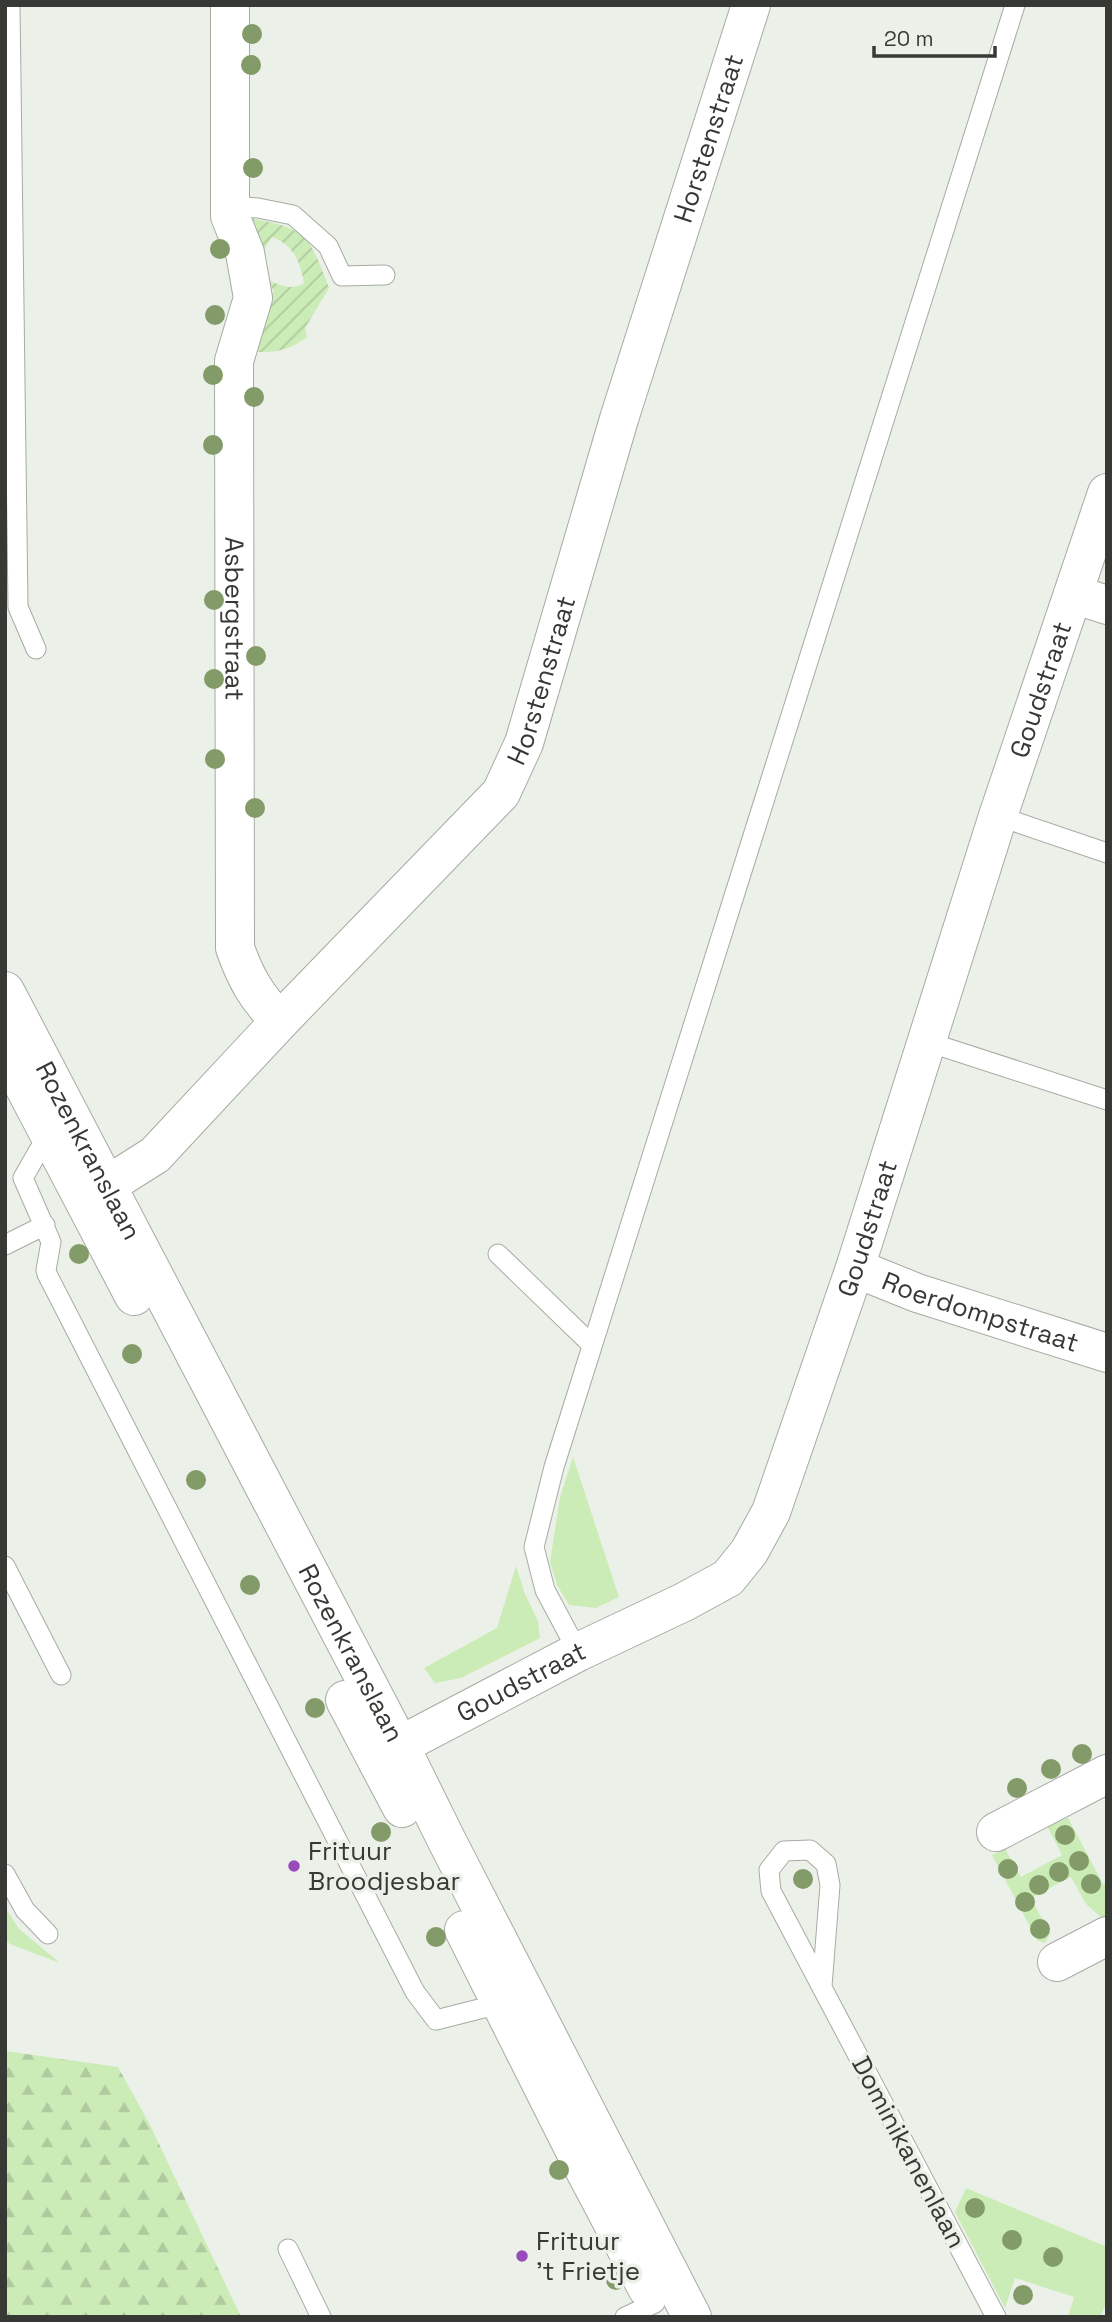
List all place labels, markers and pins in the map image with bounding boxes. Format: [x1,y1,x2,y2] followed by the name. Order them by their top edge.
[308,1834,460,1898] place label: Frituur Broodjesbar
[286,1858,302,1874] marker: Frituur Broodjesbar
[536,2224,640,2288] place label: Frituur 't Frietje
[514,2248,530,2264] marker: Frituur 't Frietje

